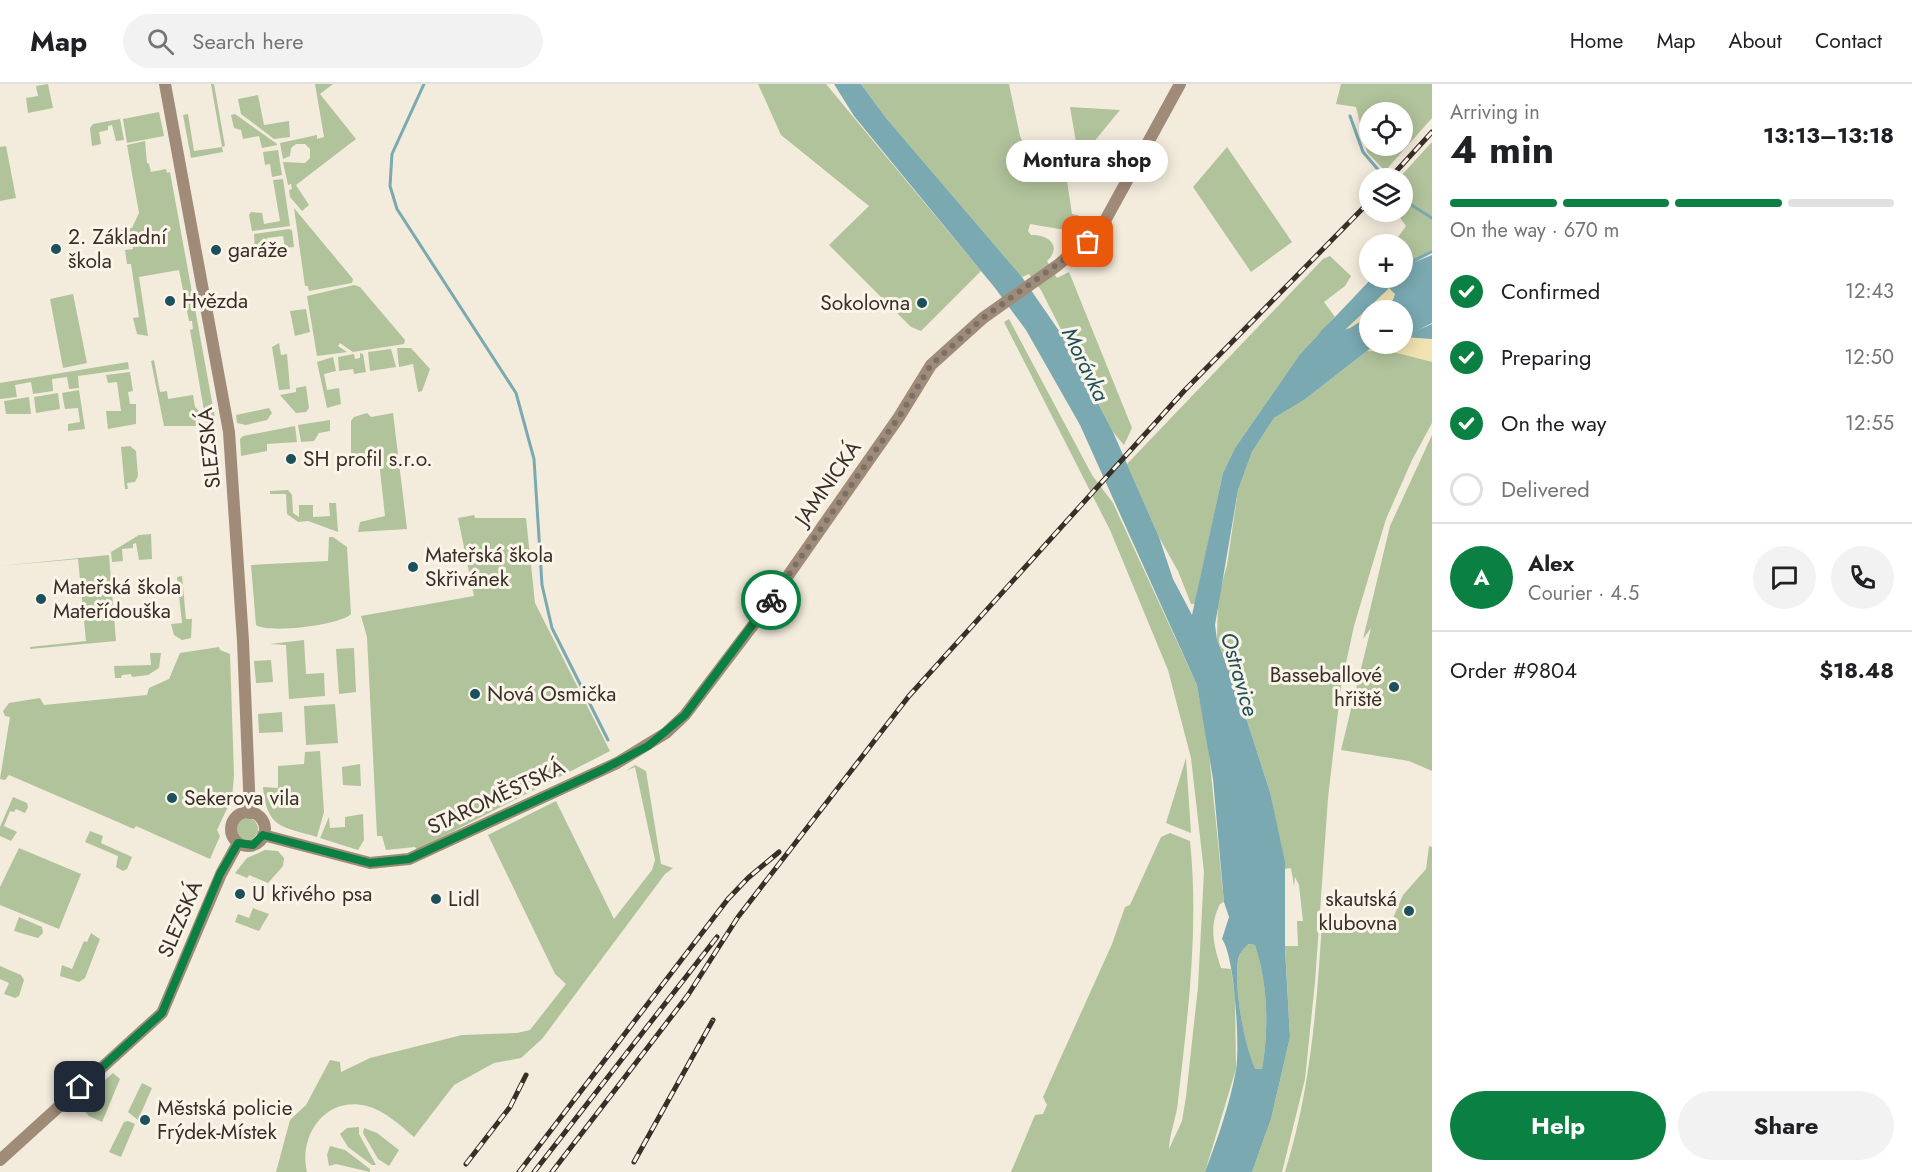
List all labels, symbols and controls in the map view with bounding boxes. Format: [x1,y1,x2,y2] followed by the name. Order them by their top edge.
[123,14,543,68] search box
[30,21,87,62] text: Map
[144,25,177,58] icon: search
[192,25,304,57] text: Search here
[1570,26,1623,56] text: Home
[1656,26,1696,56] text: Map
[1729,26,1782,56] text: About
[1815,26,1882,56] text: Contact
[1450,98,1540,127] text: Arriving in
[1359,102,1413,354] map controls
[1359,102,1413,156] button: locate
[1763,119,1894,151] text: 13:13–13:18
[1450,121,1554,178] text: 4 min
[1007,140,1169,182] callout: Montura shop
[1023,146,1151,175] text: Montura shop
[1359,168,1413,222] button: layers
[1062,216,1113,267] pin
[1450,216,1619,245] text: On the way · 670 m
[68,222,168,276] place label: 2. Základní škola
[1071,225,1104,258] icon: bag
[1359,234,1413,288] button: +
[228,235,288,265] place label: garáže
[49,242,63,256] marker: 2. Základní škola
[209,243,223,257] marker: garáže
[1450,275,1483,308] icon: check
[1501,275,1600,307] text: Confirmed
[1845,277,1894,306] text: 12:43
[182,286,248,316] place label: Hvězda
[820,288,910,318] place label: Sokolovna
[163,294,177,308] marker: Hvězda
[915,296,929,310] marker: Sokolovna
[1359,300,1413,354] button: −
[1054,321,1118,407] water label: Morávka
[1450,341,1483,374] icon: check
[1501,341,1592,373] text: Preparing
[1844,343,1894,372] text: 12:50
[190,406,228,490] street label: SLEZSKÁ
[1450,407,1483,440] icon: check
[1501,407,1606,439] text: On the way
[1845,409,1894,438] text: 12:55
[786,434,868,534] street label: JAMNICKÁ
[303,444,432,474] place label: SH profil s.r.o.
[284,452,298,466] marker: SH profil s.r.o.
[1501,473,1590,505] text: Delivered
[425,540,553,594] place label: Mateřská škola Skřivánek
[1753,546,1816,609] button: chat
[1831,546,1894,609] button: phone
[1528,547,1574,579] text: Alex
[406,560,420,574] marker: Mateřská škola Skřivánek
[1473,561,1490,593] text: A
[741,570,801,630] courier
[53,572,181,626] place label: Mateřská škola Mateřídouška
[1528,579,1639,608] text: Courier · 4.5
[755,584,788,617] icon: bike
[34,592,48,606] marker: Mateřská škola Mateřídouška
[1213,628,1267,720] water label: Ostravice
[1450,654,1577,686] text: Order #9804
[1819,654,1894,686] text: $18.48
[1270,660,1382,714] place label: Basseballové hřiště
[487,679,616,709] place label: Nová Osmička
[1387,680,1401,694] marker: Basseballové hřiště
[468,687,482,701] marker: Nová Osmička
[422,752,570,842] street label: STAROMĚSTSKÁ
[184,783,299,813] place label: Sekerova vila
[165,791,179,805] marker: Sekerova vila
[150,876,210,962] street label: SLEZSKÁ
[252,879,372,909] place label: U křivého psa
[448,884,480,914] place label: Lidl
[1318,884,1397,938] place label: skautská klubovna
[233,887,247,901] marker: U křivého psa
[429,892,443,906] marker: Lidl
[1402,904,1416,918] marker: skautská klubovna
[54,1061,105,1112] pin
[63,1070,96,1103] icon: home
[1450,1091,1666,1160] button: Help
[1678,1091,1894,1160] button: Share
[157,1093,293,1147] place label: Městská policie Frýdek-Místek
[138,1113,152,1127] marker: Městská policie Frýdek-Místek

